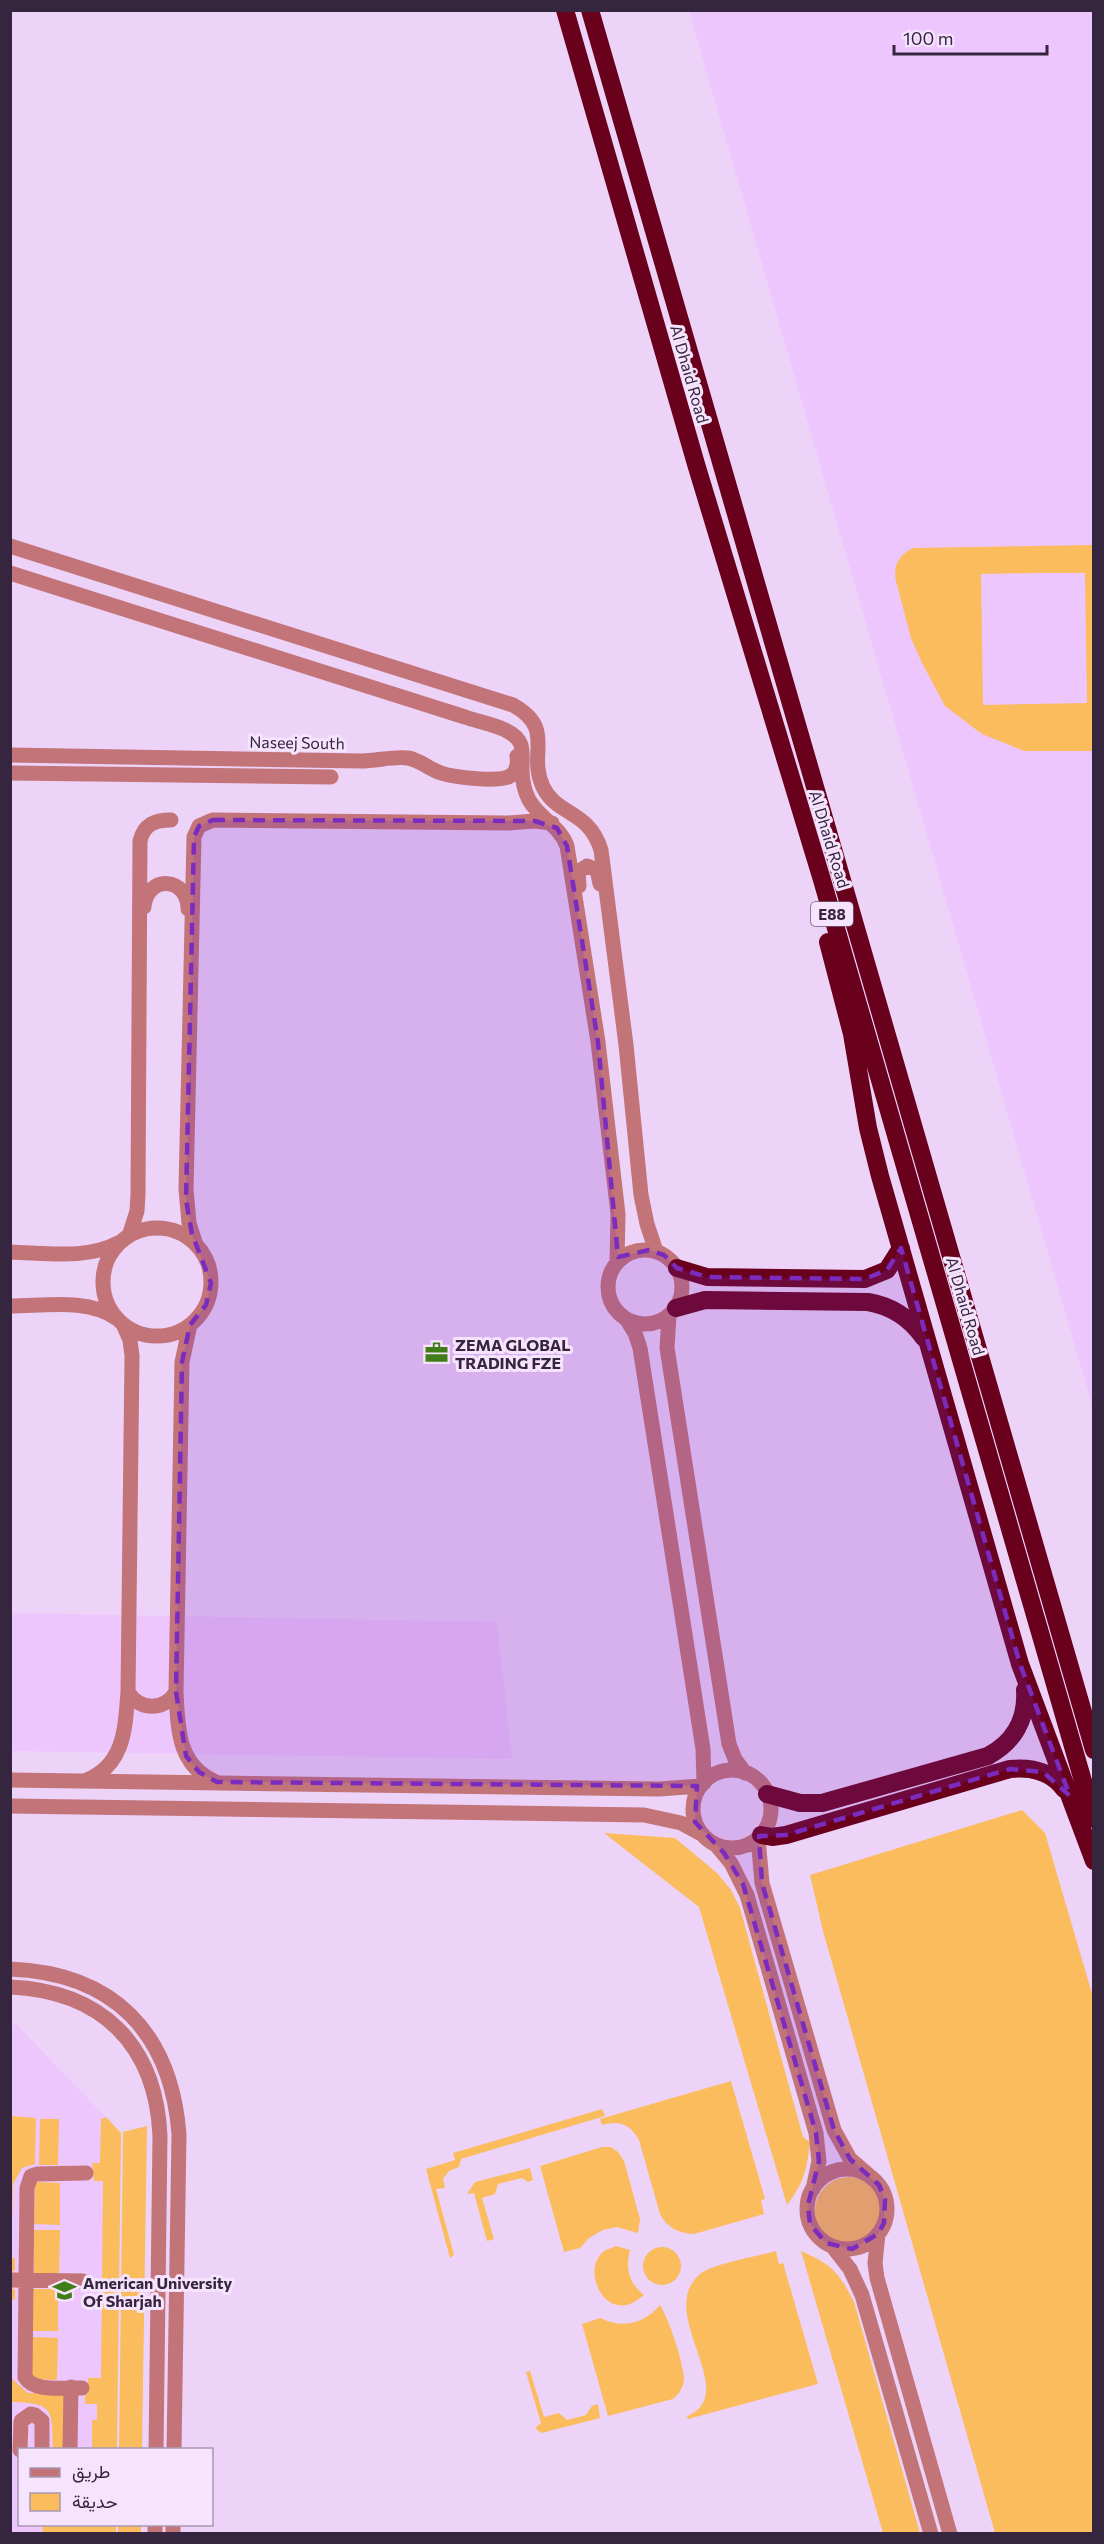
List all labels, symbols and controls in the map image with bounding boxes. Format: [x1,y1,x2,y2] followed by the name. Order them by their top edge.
[894,18,1047,56] scale bar
[903,27,953,49] text: 100 m
[667,323,713,425] street label: Al Dhaid Road
[249,732,345,752] street label: Naseej South
[806,788,854,890] street label: Al Dhaid Road
[811,902,853,926] road number: E88
[943,1255,989,1357] street label: Al Dhaid Road
[455,1335,571,1372] place label: ZEMA GLOBAL TRADING FZE
[424,1340,450,1366] office icon: ZEMA GLOBAL TRADING FZE
[83,2273,233,2310] place label: American University Of Sharjah
[52,2278,78,2304] school or university icon: American University Of Sharjah
[18,2448,213,2526] legend
[72,2460,110,2483] text: طريق
[72,2490,118,2512] text: حديقة

